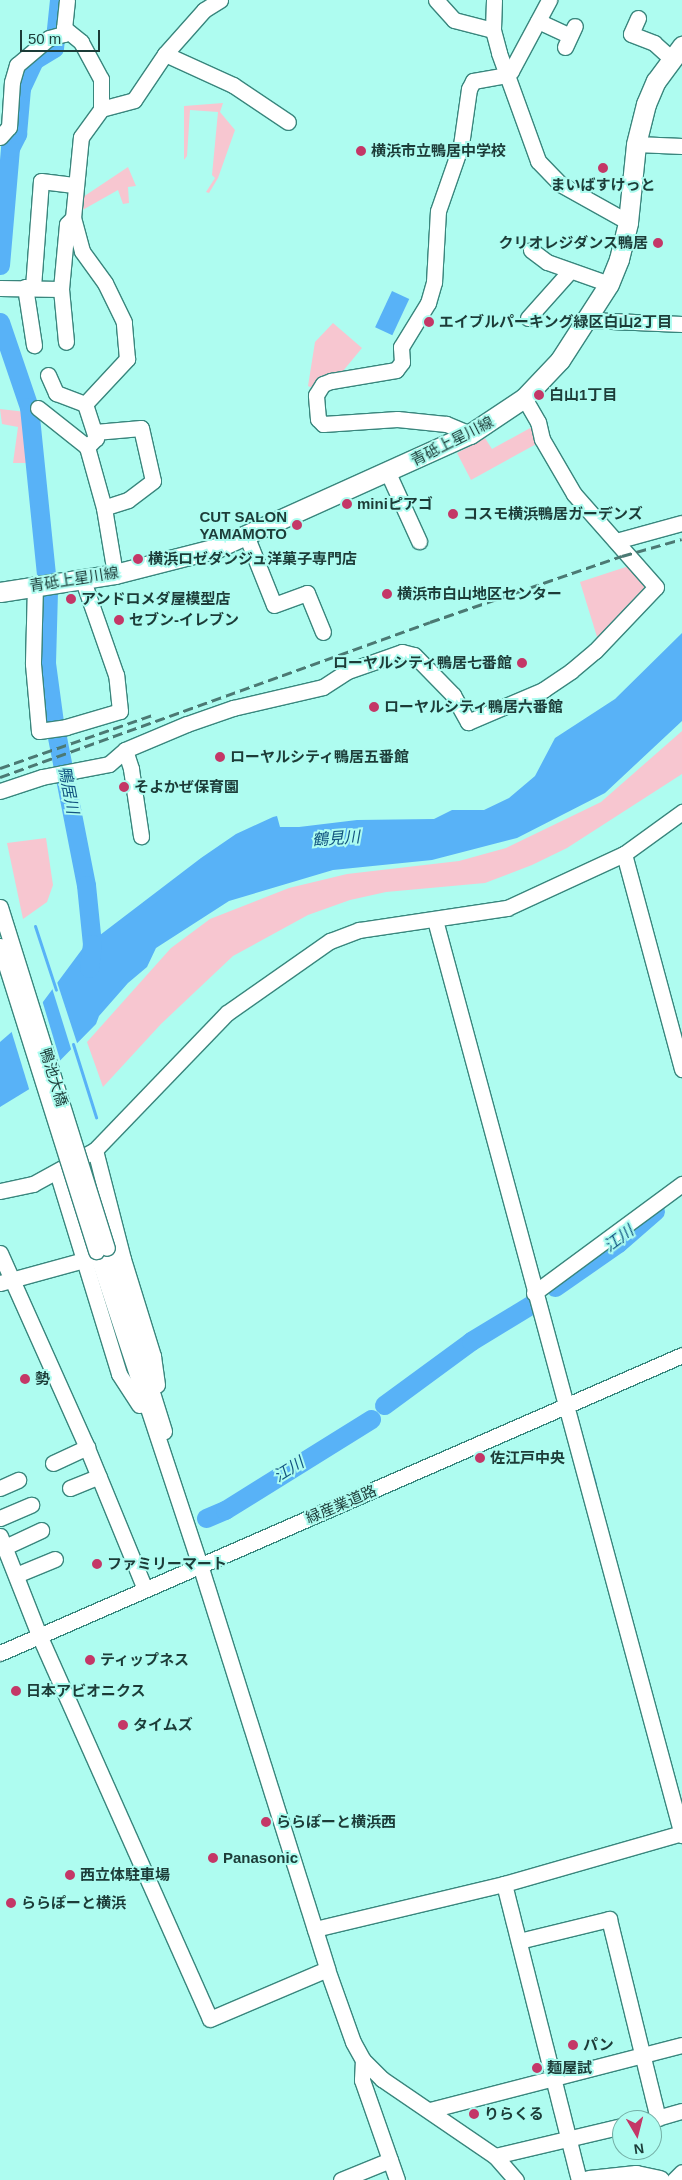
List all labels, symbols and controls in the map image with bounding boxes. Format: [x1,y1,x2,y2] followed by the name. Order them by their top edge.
[22,20,102,52] scale bar
[28,30,61,47] text: 50 m
[371,142,506,160] place label: 横浜市立鴨居中学校
[355,145,367,157] marker: 横浜市立鴨居中学校
[597,162,609,174] marker: まいばすけっと
[551,176,655,194] place label: まいばすけっと
[498,234,648,252] place label: クリオレジダンス鴨居
[652,237,664,249] marker: クリオレジダンス鴨居
[439,313,672,331] place label: エイブルパーキング緑区白山2丁目
[423,316,435,328] marker: エイブルパーキング緑区白山2丁目
[549,386,617,404] place label: 白山1丁目
[533,389,545,401] marker: 白山1丁目
[408,413,496,469] street label: 青砥上星川線
[357,495,433,513] place label: miniピアゴ
[341,498,353,510] marker: miniピアゴ
[463,505,643,523] place label: コスモ横浜鴨居ガーデンズ
[199,507,287,542] place label: CUT SALON YAMAMOTO
[447,508,459,520] marker: コスモ横浜鴨居ガーデンズ
[291,519,303,531] marker: CUT SALON YAMAMOTO
[148,550,358,568] place label: 横浜ロゼダンジュ洋菓子専門店
[132,553,144,565] marker: 横浜ロゼダンジュ洋菓子専門店
[28,563,120,595] street label: 青砥上星川線
[397,585,562,603] place label: 横浜市白山地区センター
[381,588,393,600] marker: 横浜市白山地区センター
[81,590,231,608] place label: アンドロメダ屋模型店
[65,593,77,605] marker: アンドロメダ屋模型店
[129,611,239,629] place label: セブン-イレブン
[113,614,125,626] marker: セブン-イレブン
[332,654,512,672] place label: ローヤルシティ鴨居七番館
[516,657,528,669] marker: ローヤルシティ鴨居七番館
[384,698,564,716] place label: ローヤルシティ鴨居六番館
[368,701,380,713] marker: ローヤルシティ鴨居六番館
[230,748,410,766] place label: ローヤルシティ鴨居五番館
[214,751,226,763] marker: ローヤルシティ鴨居五番館
[54,765,82,815] water label: 鴨居川
[134,778,239,796] place label: そよかぜ保育園
[118,781,130,793] marker: そよかぜ保育園
[311,828,361,850] water label: 鶴見川
[37,1046,71,1108] street label: 鴨池大橋
[600,1222,638,1256] water label: 江川
[35,1370,50,1388] place label: 勢
[19,1373,31,1385] marker: 勢
[490,1449,565,1467] place label: 佐江戸中央
[474,1452,486,1464] marker: 佐江戸中央
[270,1453,308,1487] water label: 江川
[303,1481,379,1527] street label: 緑産業道路
[107,1555,227,1573] place label: ファミリーマート
[91,1558,103,1570] marker: ファミリーマート
[100,1651,190,1669] place label: ティップネス
[84,1654,96,1666] marker: ティップネス
[26,1682,146,1700] place label: 日本アビオニクス
[10,1685,22,1697] marker: 日本アビオニクス
[133,1716,193,1734] place label: タイムズ
[117,1719,129,1731] marker: タイムズ
[276,1813,396,1831] place label: ららぽーと横浜西
[260,1816,272,1828] marker: ららぽーと横浜西
[223,1849,298,1867] place label: Panasonic
[207,1852,219,1864] marker: Panasonic
[80,1866,170,1884] place label: 西立体駐車場
[64,1869,76,1881] marker: 西立体駐車場
[21,1894,126,1912] place label: ららぽーと横浜
[5,1897,17,1909] marker: ららぽーと横浜
[583,2036,613,2054] place label: パン
[567,2039,579,2051] marker: パン
[547,2059,592,2077] place label: 麺屋試
[531,2062,543,2074] marker: 麺屋試
[484,2105,544,2123] place label: りらくる
[468,2108,480,2120] marker: りらくる
[612,2110,662,2160] north arrow
[633,2140,645,2157] text: N

